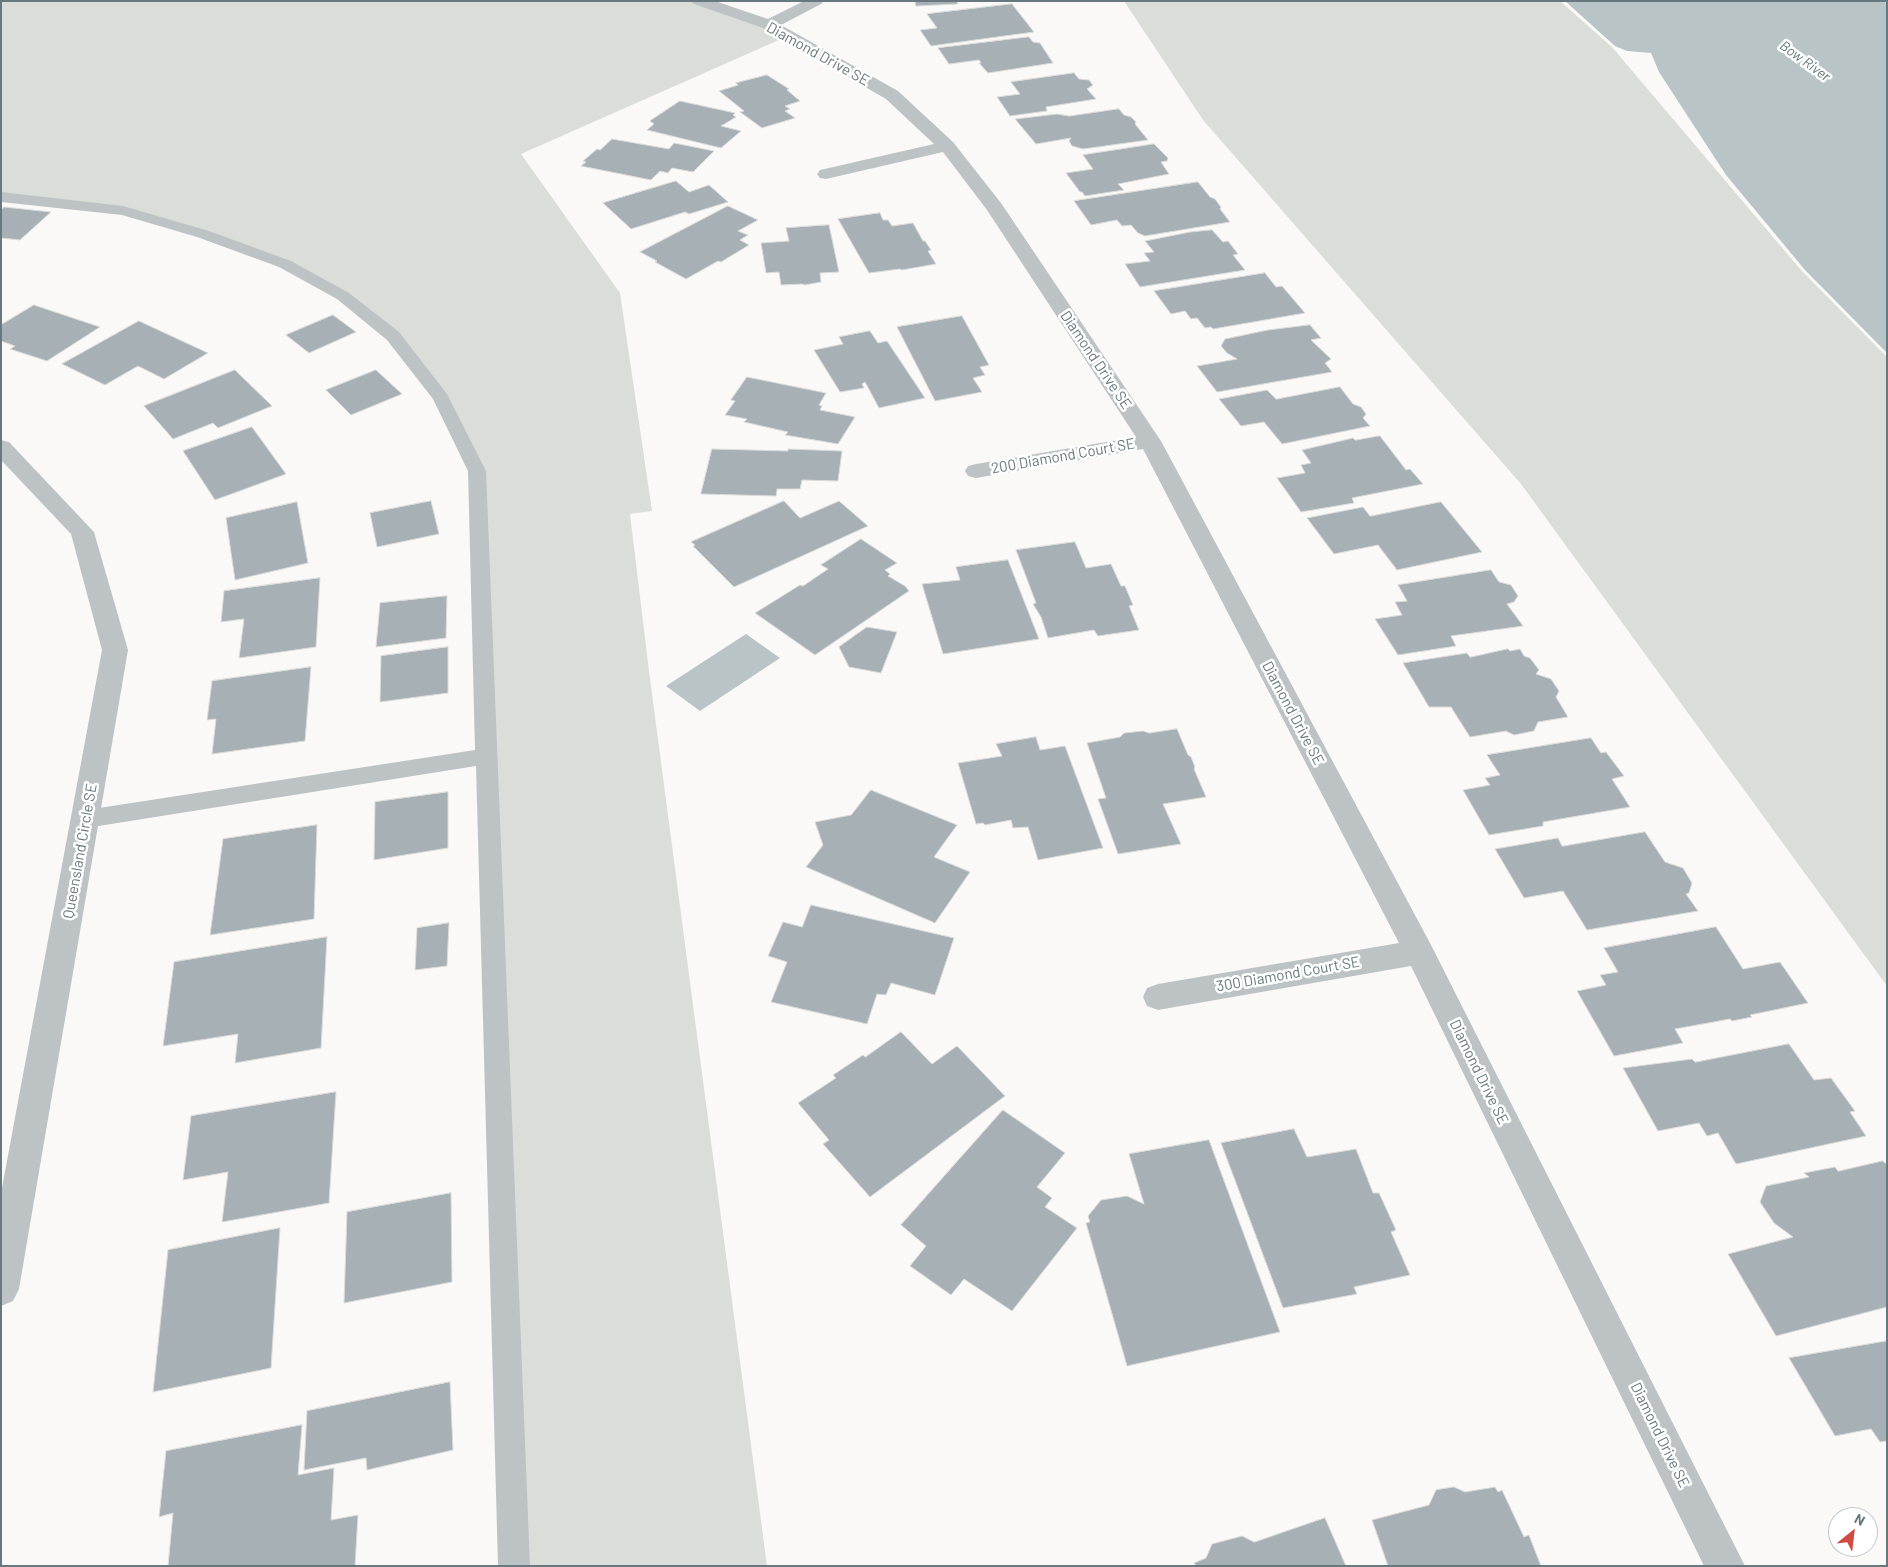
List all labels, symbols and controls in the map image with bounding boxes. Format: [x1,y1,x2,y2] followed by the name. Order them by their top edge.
[763,18,873,90] street label: Diamond Drive SE
[1776,37,1834,85] water label: Bow River
[1056,307,1136,413] street label: Diamond Drive SE
[990,434,1136,478] street label: 200 Diamond Court SE
[1258,658,1328,768] street label: Diamond Drive SE
[59,782,101,920] street label: Queensland Circle SE
[1215,953,1361,995] street label: 300 Diamond Court SE
[1446,1017,1512,1127] street label: Diamond Drive SE
[1627,1380,1693,1490] street label: Diamond Drive SE
[1828,1507,1878,1557] north arrow
[1852,1510,1868,1529] text: N

